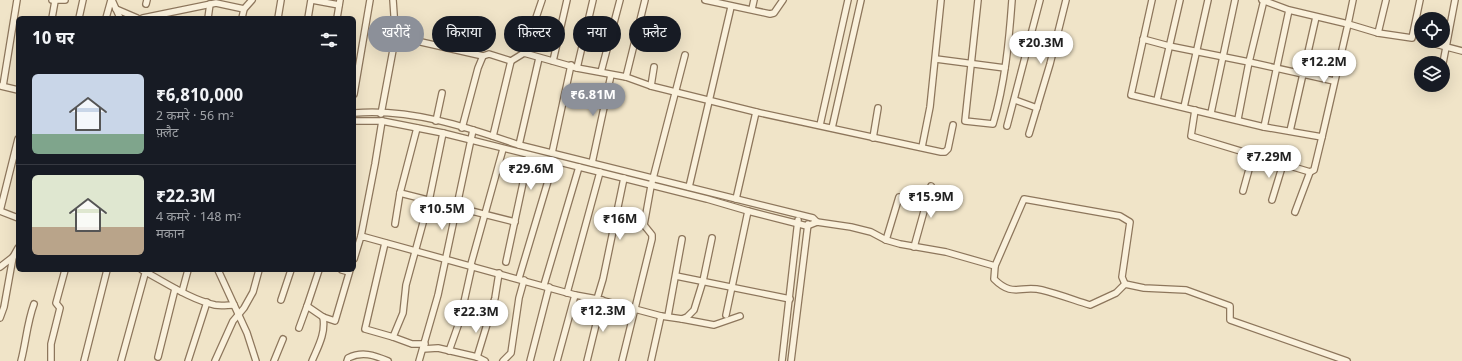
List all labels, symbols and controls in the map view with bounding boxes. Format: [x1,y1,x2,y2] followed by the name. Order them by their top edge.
[1414,12,1450,92] map controls
[1414,12,1450,48] button: locate
[368,16,424,52] chip: खरीदें
[432,16,496,52] chip: किराया
[504,16,565,52] chip: फ़िल्टर
[573,16,621,52] chip: नया
[629,16,681,52] chip: फ़्लैट
[32,29,74,51] text: 10 घर
[318,29,340,51] icon: filters
[1008,31,1074,65] pin: ₹20.3M
[1018,35,1064,52] text: ₹20.3M
[1291,50,1357,84] pin: ₹12.2M
[1301,54,1347,71] text: ₹12.2M
[1414,56,1450,92] button: layers
[560,83,626,117] pin: ₹6.81M
[156,86,243,108] text: ₹6,810,000
[570,87,616,104] text: ₹6.81M
[64,90,112,138] icon: home
[156,108,234,125] text: 2 कमरे · 56 m²
[156,125,179,142] text: फ़्लैट
[1236,145,1302,179] pin: ₹7.29M
[1246,149,1292,166] text: ₹7.29M
[498,157,564,191] pin: ₹29.6M
[508,161,554,178] text: ₹29.6M
[898,185,964,219] pin: ₹15.9M
[156,187,216,209] text: ₹22.3M
[908,189,954,206] text: ₹15.9M
[64,191,112,239] icon: home
[409,197,475,231] pin: ₹10.5M
[419,201,465,218] text: ₹10.5M
[596,207,644,241] pin: ₹16M
[156,209,241,226] text: 4 कमरे · 148 m²
[603,211,637,228] text: ₹16M
[156,226,184,243] text: मकान
[570,299,636,333] pin: ₹12.3M
[443,300,509,334] pin: ₹22.3M
[580,303,626,320] text: ₹12.3M
[453,304,499,321] text: ₹22.3M

